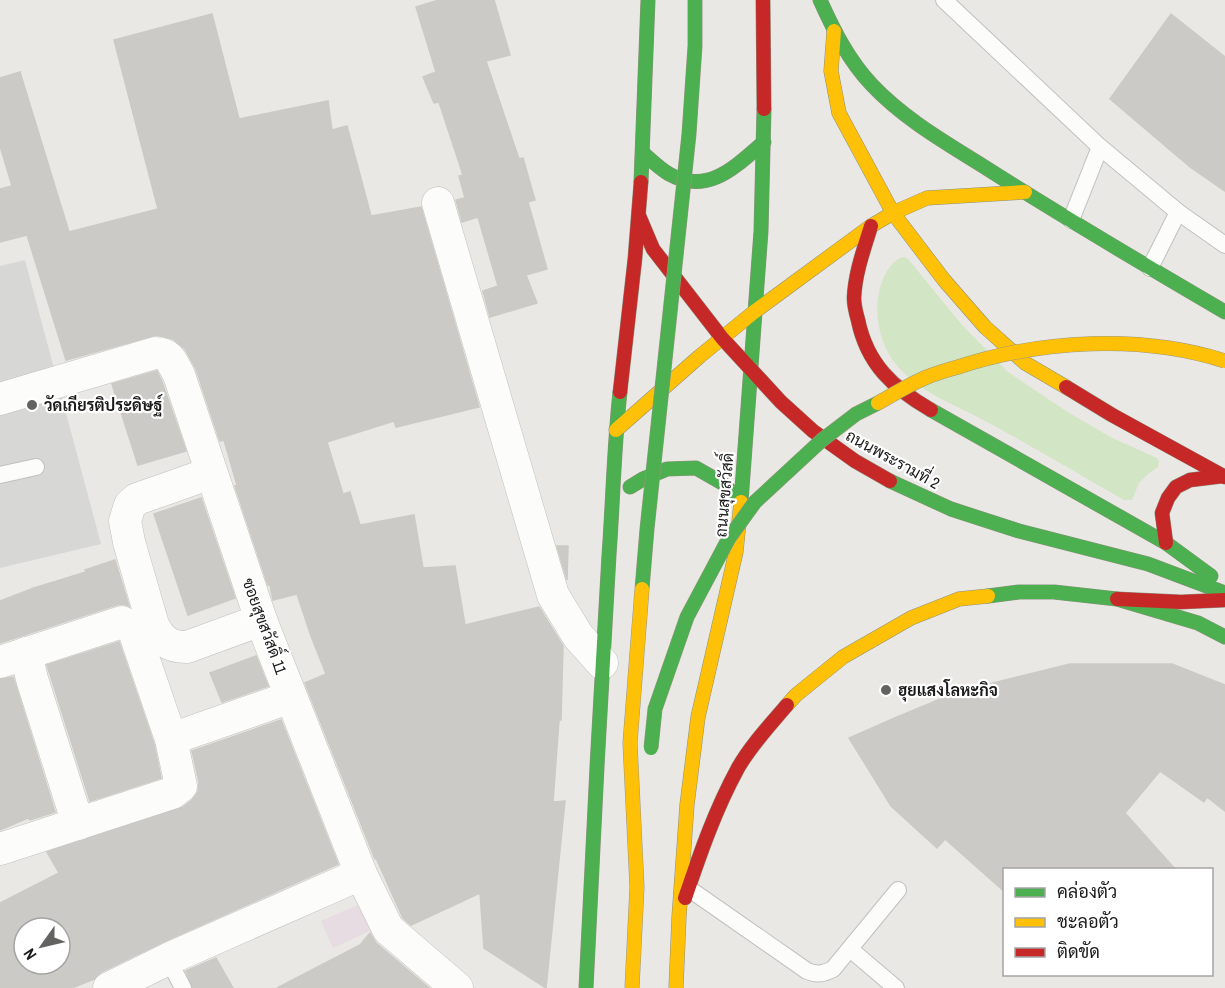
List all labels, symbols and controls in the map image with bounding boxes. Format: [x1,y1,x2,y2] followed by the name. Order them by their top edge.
[44,394,164,417] place label: วัดเกียรติประดิษฐ์
[25,398,39,412] marker: วัดเกียรติประดิษฐ์
[842,421,945,494] street label: ถนนพระรามที่ 2
[706,452,740,538] street label: ถนนสุขสวัสดิ์
[237,574,296,678] street label: ซอยสุขสวัสดิ์ 11
[898,679,998,702] place label: ฮุยแสงโลหะกิจ
[879,683,893,697] marker: ฮุยแสงโลหะกิจ
[1003,868,1213,976] legend
[1057,879,1117,904] text: คล่องตัว
[1057,909,1119,934] text: ชะลอตัว
[12,916,72,976] north arrow
[1057,939,1100,964] text: ติดขัด
[18,944,41,964] text: N

